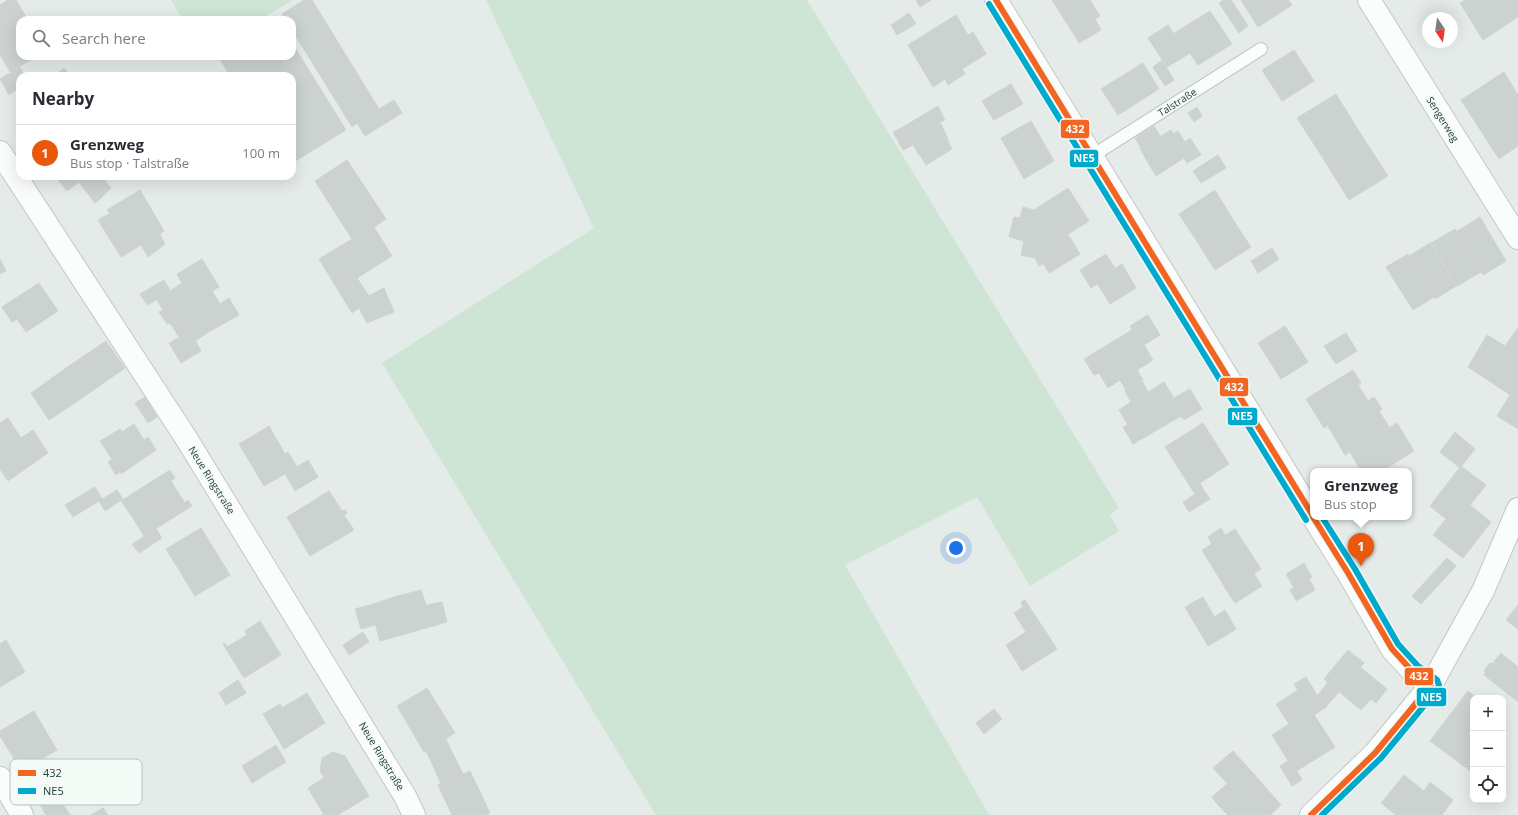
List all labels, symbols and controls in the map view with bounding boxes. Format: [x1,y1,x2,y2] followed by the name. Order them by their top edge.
[1422,12,1458,48] north arrow
[16,16,296,60] search box
[30,27,52,49] icon: search
[62,28,146,48] text: Search here
[1155,84,1199,119] street label: Talstraße
[32,87,94,110] text: Nearby
[1424,94,1463,145] street label: Sengerweg
[1060,119,1090,139] line badge: 432
[1066,121,1084,136] text: 432
[70,134,144,154] text: Grenzweg
[41,144,49,162] text: 1
[242,144,280,162] text: 100 m
[1069,149,1099,168] line badge: NE5
[1073,150,1095,165] text: NE5
[70,154,189,172] text: Bus stop · Talstraße
[1219,377,1249,397] line badge: 432
[1225,379,1243,394] text: 432
[1227,407,1258,426] line badge: NE5
[1231,408,1253,423] text: NE5
[186,443,239,517] street label: Neue Ringstraße
[1310,468,1412,520] popup
[1324,475,1398,495] text: Grenzweg
[1324,495,1377,513] text: Bus stop
[1348,533,1374,566] pin: 1
[946,538,966,558] your location
[1404,667,1434,686] line badge: 432
[1410,668,1428,683] text: 432
[1416,687,1447,707] line badge: NE5
[1420,689,1442,704] text: NE5
[1470,695,1506,803] map controls
[1470,695,1506,731] button: +
[356,719,408,793] street label: Neue Ringstraße
[1470,731,1506,767] button: −
[10,759,142,805] legend
[43,765,62,780] text: 432
[1470,767,1506,803] button: locate
[43,783,64,798] text: NE5

